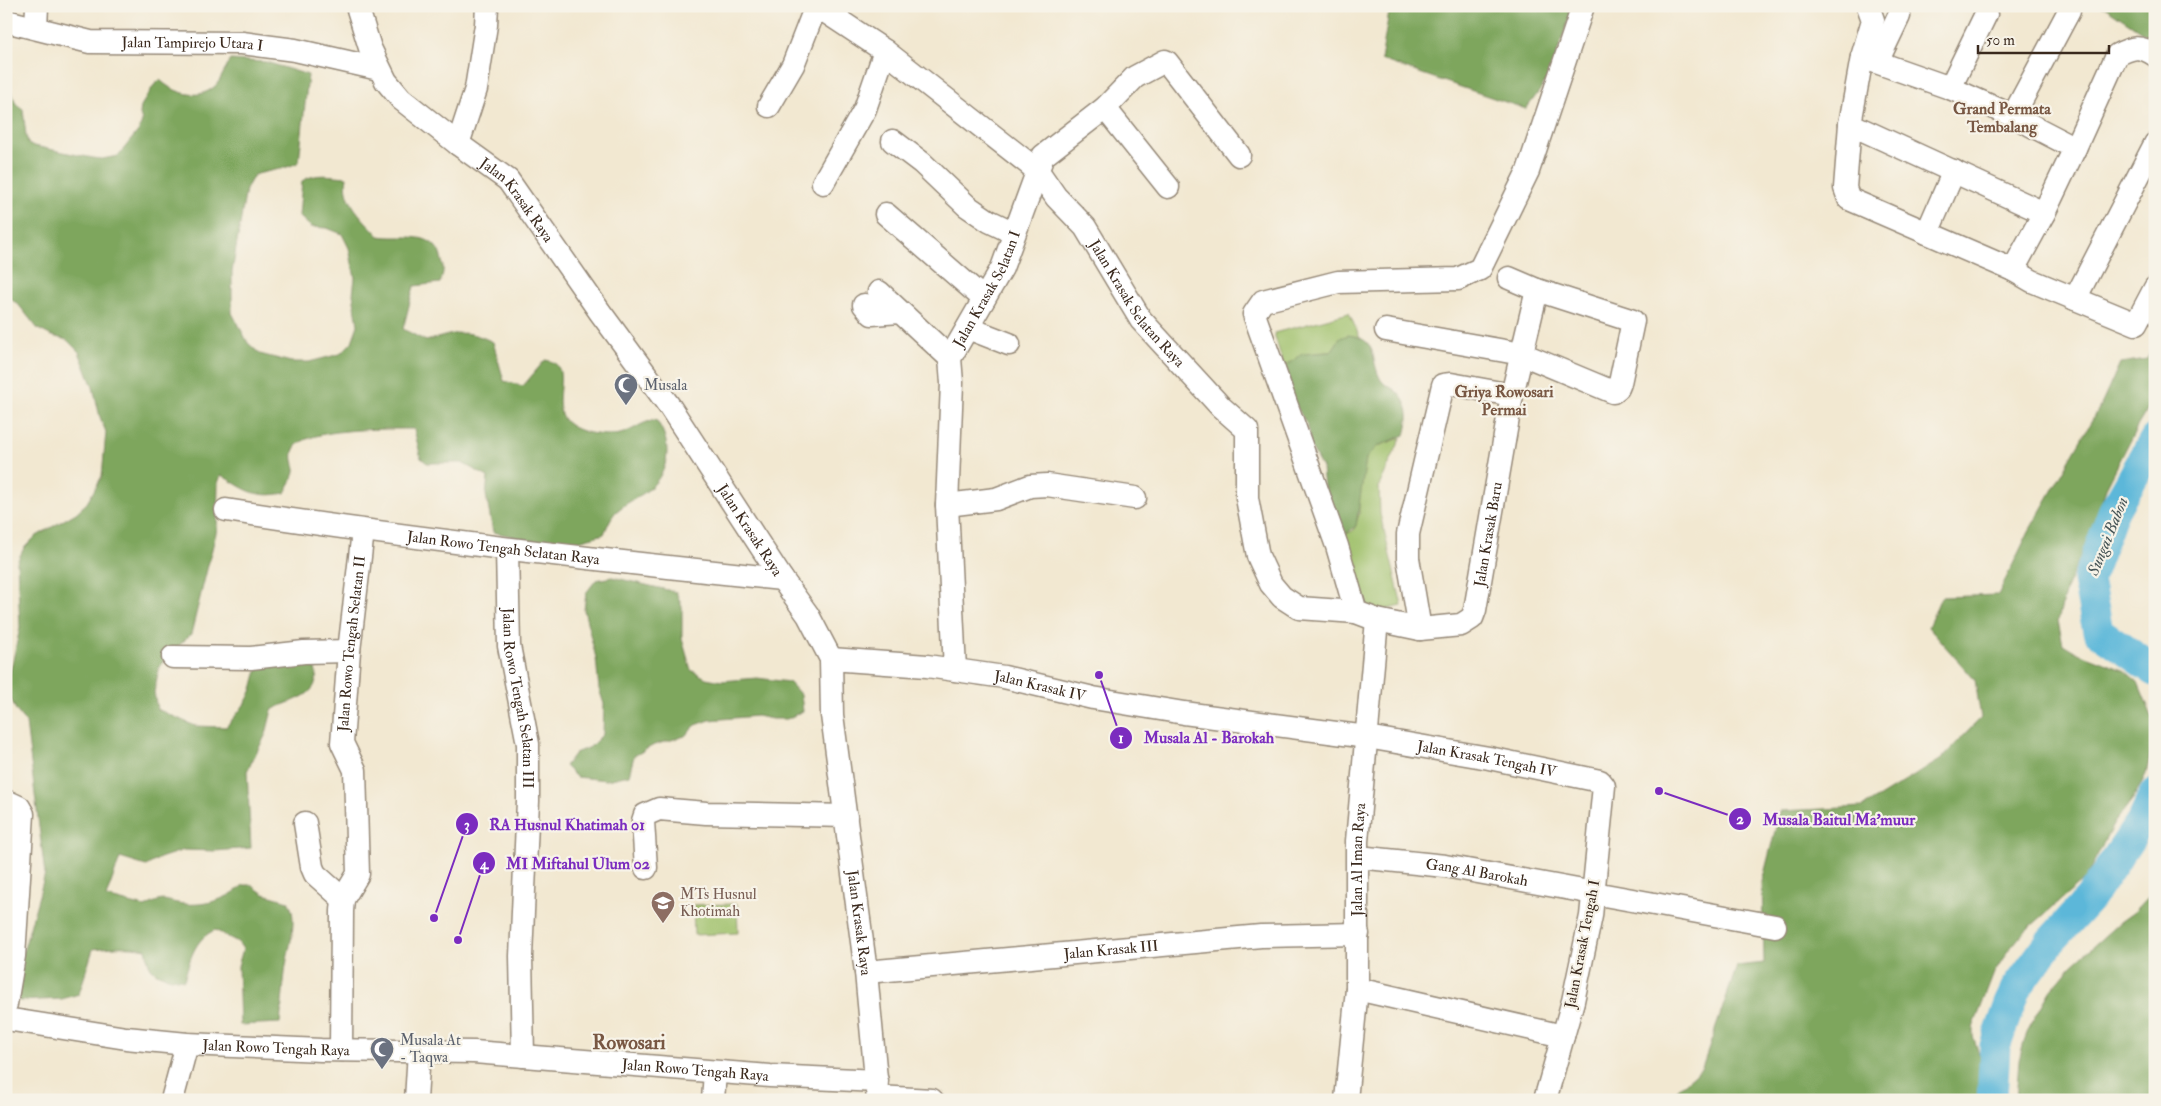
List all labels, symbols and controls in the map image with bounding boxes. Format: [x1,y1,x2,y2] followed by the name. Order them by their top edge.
[1978,22,2110,54] scale bar
[1986,31,2015,50] text: 50 m
[121,33,264,56] street label: Jalan Tampirejo Utara I
[1953,99,2051,138] district label: Grand Permata Tembalang
[474,153,558,247] street label: Jalan Krasak Raya
[949,228,1025,352] street label: Jalan Krasak Selatan I
[1083,235,1189,372] street label: Jalan Krasak Selatan Raya
[613,372,639,406] mosque icon: Musala
[644,376,688,395] place label: Musala
[1454,382,1554,420] district label: Griya Rowosari Permai
[711,480,787,581] street label: Jalan Krasak Raya
[1470,480,1507,590] street label: Jalan Krasak Baru
[2083,494,2133,579] water label: Sungai Babon
[405,527,602,570] street label: Jalan Rowo Tengah Selatan Raya
[334,555,370,733] street label: Jalan Rowo Tengah Selatan II
[497,606,537,789] street label: Jalan Rowo Tengah Selatan III
[992,667,1089,706] street label: Jalan Krasak IV
[1108,722,1284,753] callout: Musala Al - Barokah
[1143,728,1275,748] text: Musala Al - Barokah
[1118,729,1124,748] text: 1
[1414,737,1559,782] street label: Jalan Krasak Tengah IV
[1348,801,1370,917] street label: Jalan Al Iman Raya
[1728,804,1925,835] callout: Musala Baitul Ma'muur
[454,809,655,840] callout: RA Husnul Khatimah 01
[1736,810,1744,829] text: 2
[1762,810,1916,830] text: Musala Baitul Ma'muur
[489,815,645,835] text: RA Husnul Khatimah 01
[464,816,470,835] text: 3
[471,848,660,879] callout: MI Miftahul Ulum 02
[505,854,650,874] text: MI Miftahul Ulum 02
[479,855,489,874] text: 4
[1425,855,1530,891] street label: Gang Al Barokah
[841,868,875,977] street label: Jalan Krasak Raya
[1561,878,1605,1011] street label: Jalan Krasak Tengah I
[680,885,757,921] place label: MTs Husnul Khotimah
[650,890,676,924] school or university icon: MTs Husnul Khotimah
[1062,936,1159,965] street label: Jalan Krasak III
[592,1030,666,1055] district label: Rowosari
[400,1031,461,1067] place label: Musala At - Taqwa
[201,1036,351,1060] street label: Jalan Rowo Tengah Raya
[369,1036,395,1070] mosque icon: Musala At - Taqwa
[620,1055,770,1086] street label: Jalan Rowo Tengah Raya

